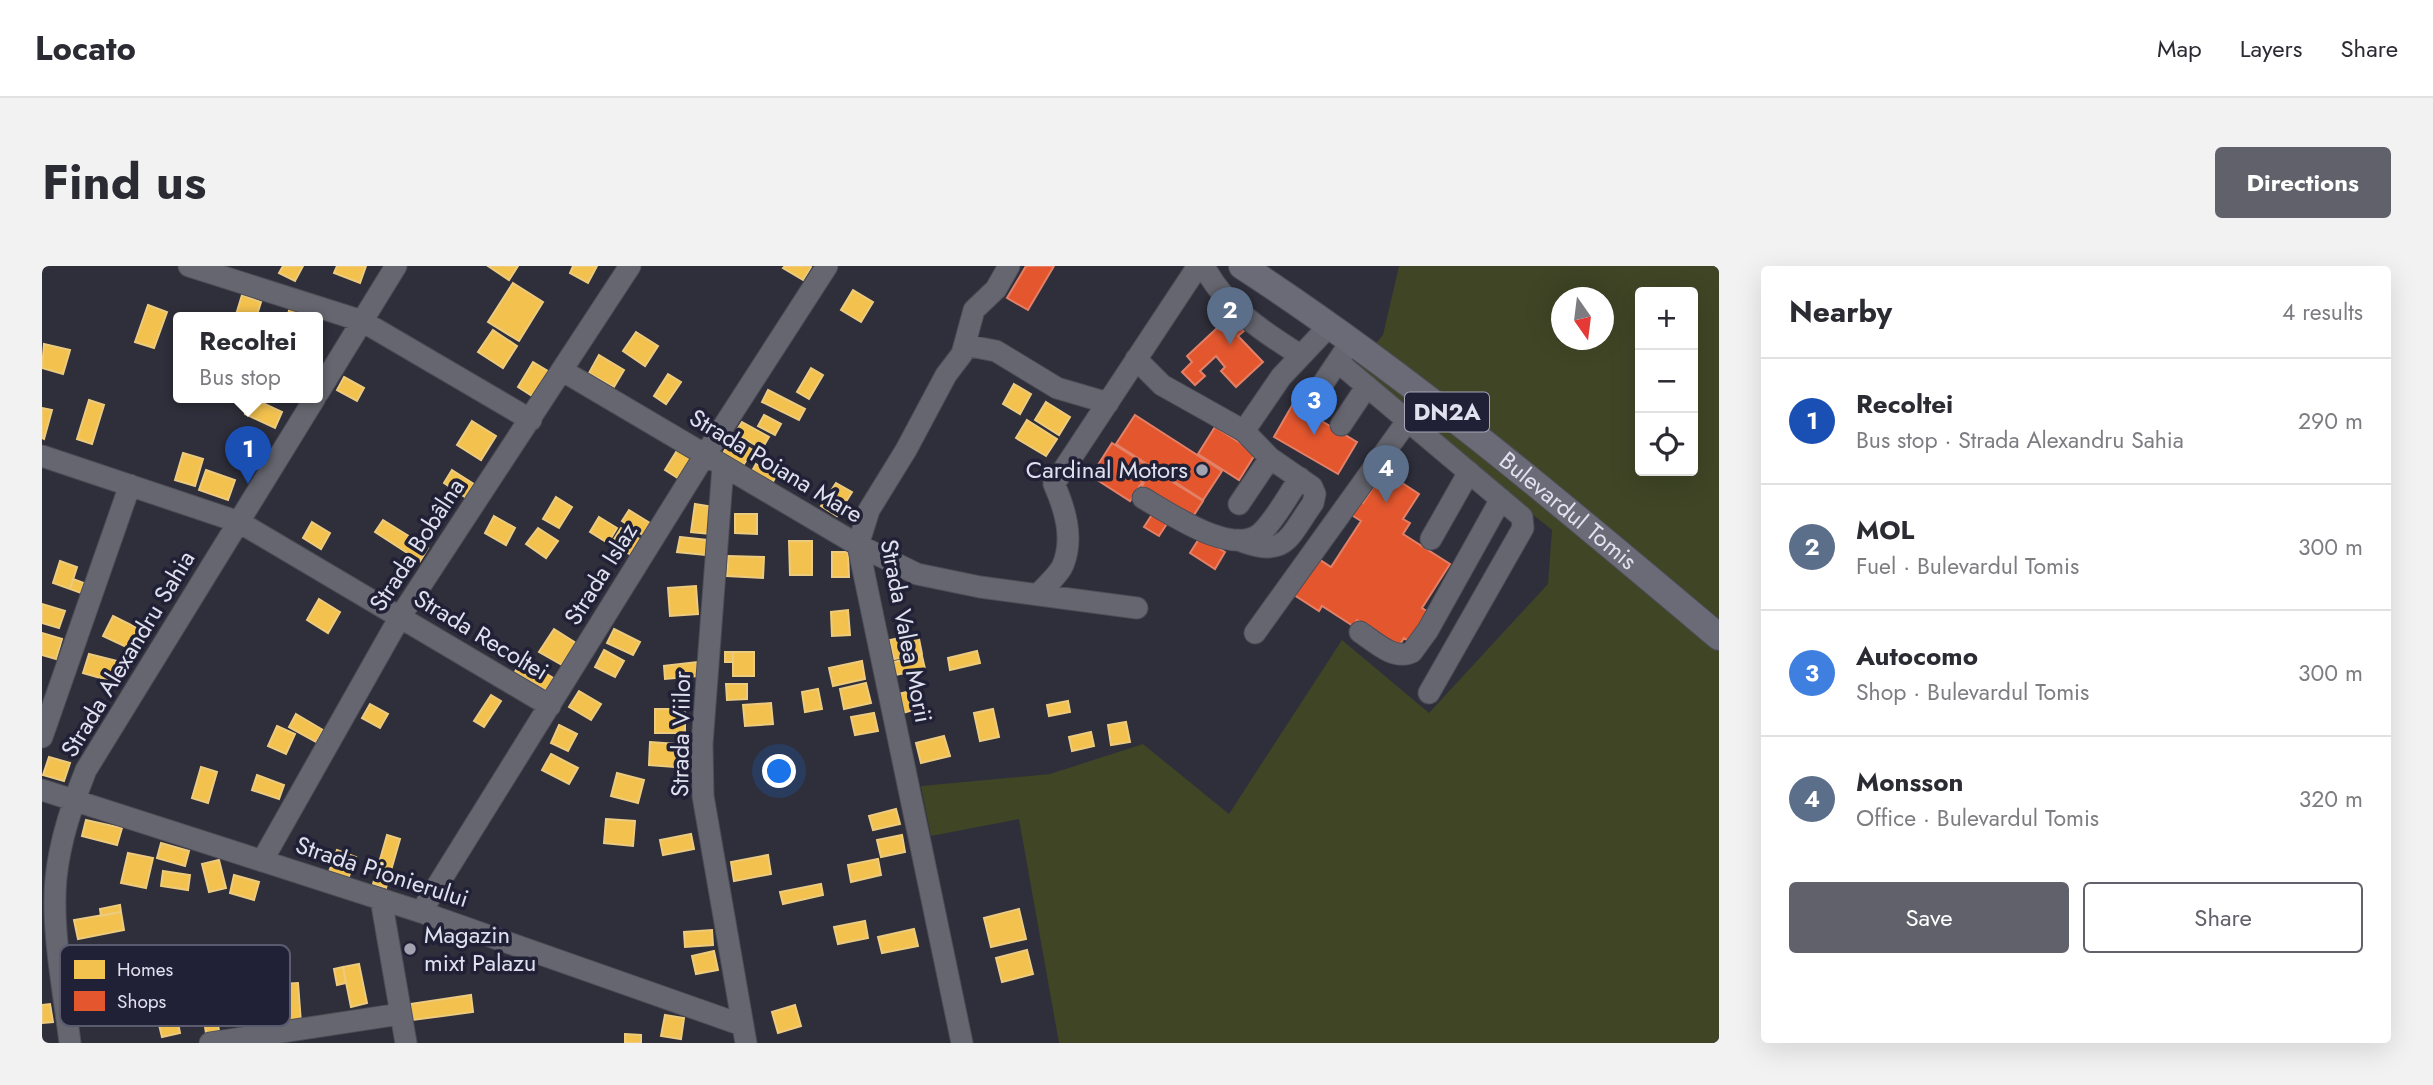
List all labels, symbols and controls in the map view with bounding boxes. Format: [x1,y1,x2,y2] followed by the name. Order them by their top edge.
[35,25,136,72] text: Locato
[2157,31,2202,66] text: Map
[2240,31,2302,66] text: Layers
[2340,31,2398,66] text: Share
[42,147,206,217] text: Find us
[2215,147,2391,218] button: Directions
[1207,287,1253,345] pin: 2
[1551,287,1614,350] north arrow
[1635,287,1698,476] map controls
[1635,287,1698,350] button: +
[1789,290,1892,333] text: Nearby
[2282,295,2363,329] text: 4 results
[173,312,323,403] popup
[199,322,297,360] text: Recoltei
[1635,350,1698,413] button: −
[199,360,281,394] text: Bus stop
[1291,377,1337,435] pin: 3
[1856,385,1953,423] text: Recoltei
[1405,393,1489,432] road number: DN2A
[683,400,870,531] street label: Strada Poiana Mare
[1806,404,1818,438] text: 1
[2298,404,2363,438] text: 290 m
[1635,413,1698,476] button: locate
[1856,423,2184,457] text: Bus stop · Strada Alexandru Sahia
[225,426,271,484] pin: 1
[1492,443,1645,578] street label: Bulevardul Tomis
[1363,445,1409,503] pin: 4
[1026,452,1188,487] place label: Cardinal Motors
[1194,462,1210,478] marker: Cardinal Motors
[360,471,473,618] street label: Strada Bobâlna
[1856,511,1914,549] text: MOL
[555,516,646,632] street label: Strada Islaz
[1804,530,1820,564] text: 2
[2298,530,2363,564] text: 300 m
[872,536,941,726] street label: Strada Valea Morii
[52,544,203,764] street label: Strada Alexandru Sahia
[1856,549,2079,583] text: Fuel · Bulevardul Tomis
[407,581,555,689] street label: Strada Recoltei
[1856,637,1978,675] text: Autocomo
[1805,656,1819,690] text: 3
[2298,656,2363,690] text: 300 m
[662,670,699,797] street label: Strada Viilor
[1856,675,2089,709] text: Shop · Bulevardul Tomis
[762,754,796,788] your location
[1856,763,1963,801] text: Monsson
[1804,782,1820,816] text: 4
[2299,782,2363,816] text: 320 m
[1856,801,2099,835] text: Office · Bulevardul Tomis
[291,827,473,916] street label: Strada Pionierului
[1789,882,2069,953] button: Save
[2083,882,2363,953] button: Share
[424,917,536,980] place label: Magazin mixt Palazu
[402,941,418,957] marker: Magazin mixt Palazu
[60,945,290,1026] legend
[117,956,174,983] text: Homes
[117,988,167,1015] text: Shops

